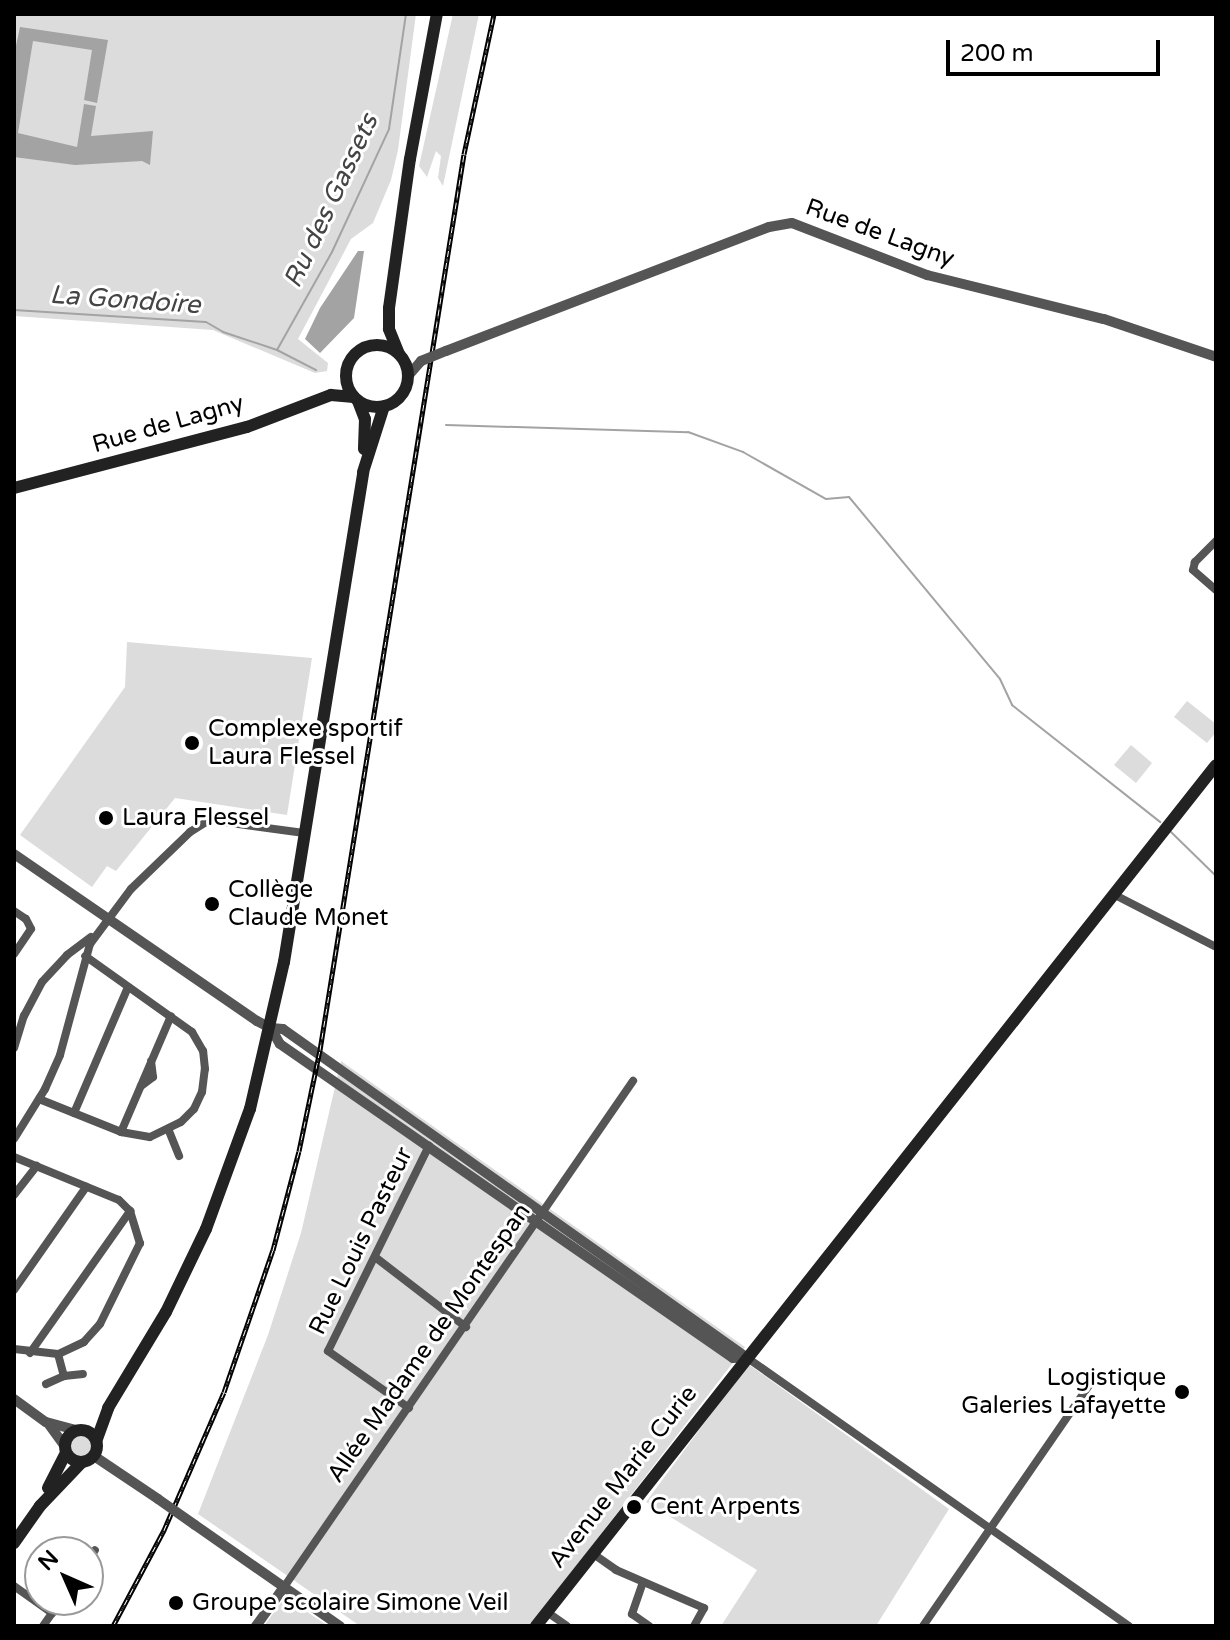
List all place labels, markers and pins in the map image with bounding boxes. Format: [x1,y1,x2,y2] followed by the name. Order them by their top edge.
[208,715,403,771] place label: Complexe sportif Laura Flessel
[183,734,201,752] marker: Complexe sportif Laura Flessel
[122,804,269,832] place label: Laura Flessel
[97,809,115,827] marker: Laura Flessel
[228,876,388,932] place label: Collège Claude Monet
[203,895,221,913] marker: Collège Claude Monet
[961,1364,1166,1420] place label: Logistique Galeries Lafayette
[1173,1383,1191,1401] marker: Logistique Galeries Lafayette
[650,1493,800,1521] place label: Cent Arpents
[625,1498,643,1516] marker: Cent Arpents
[192,1589,509,1617] place label: Groupe scolaire Simone Veil
[167,1594,185,1612] marker: Groupe scolaire Simone Veil

